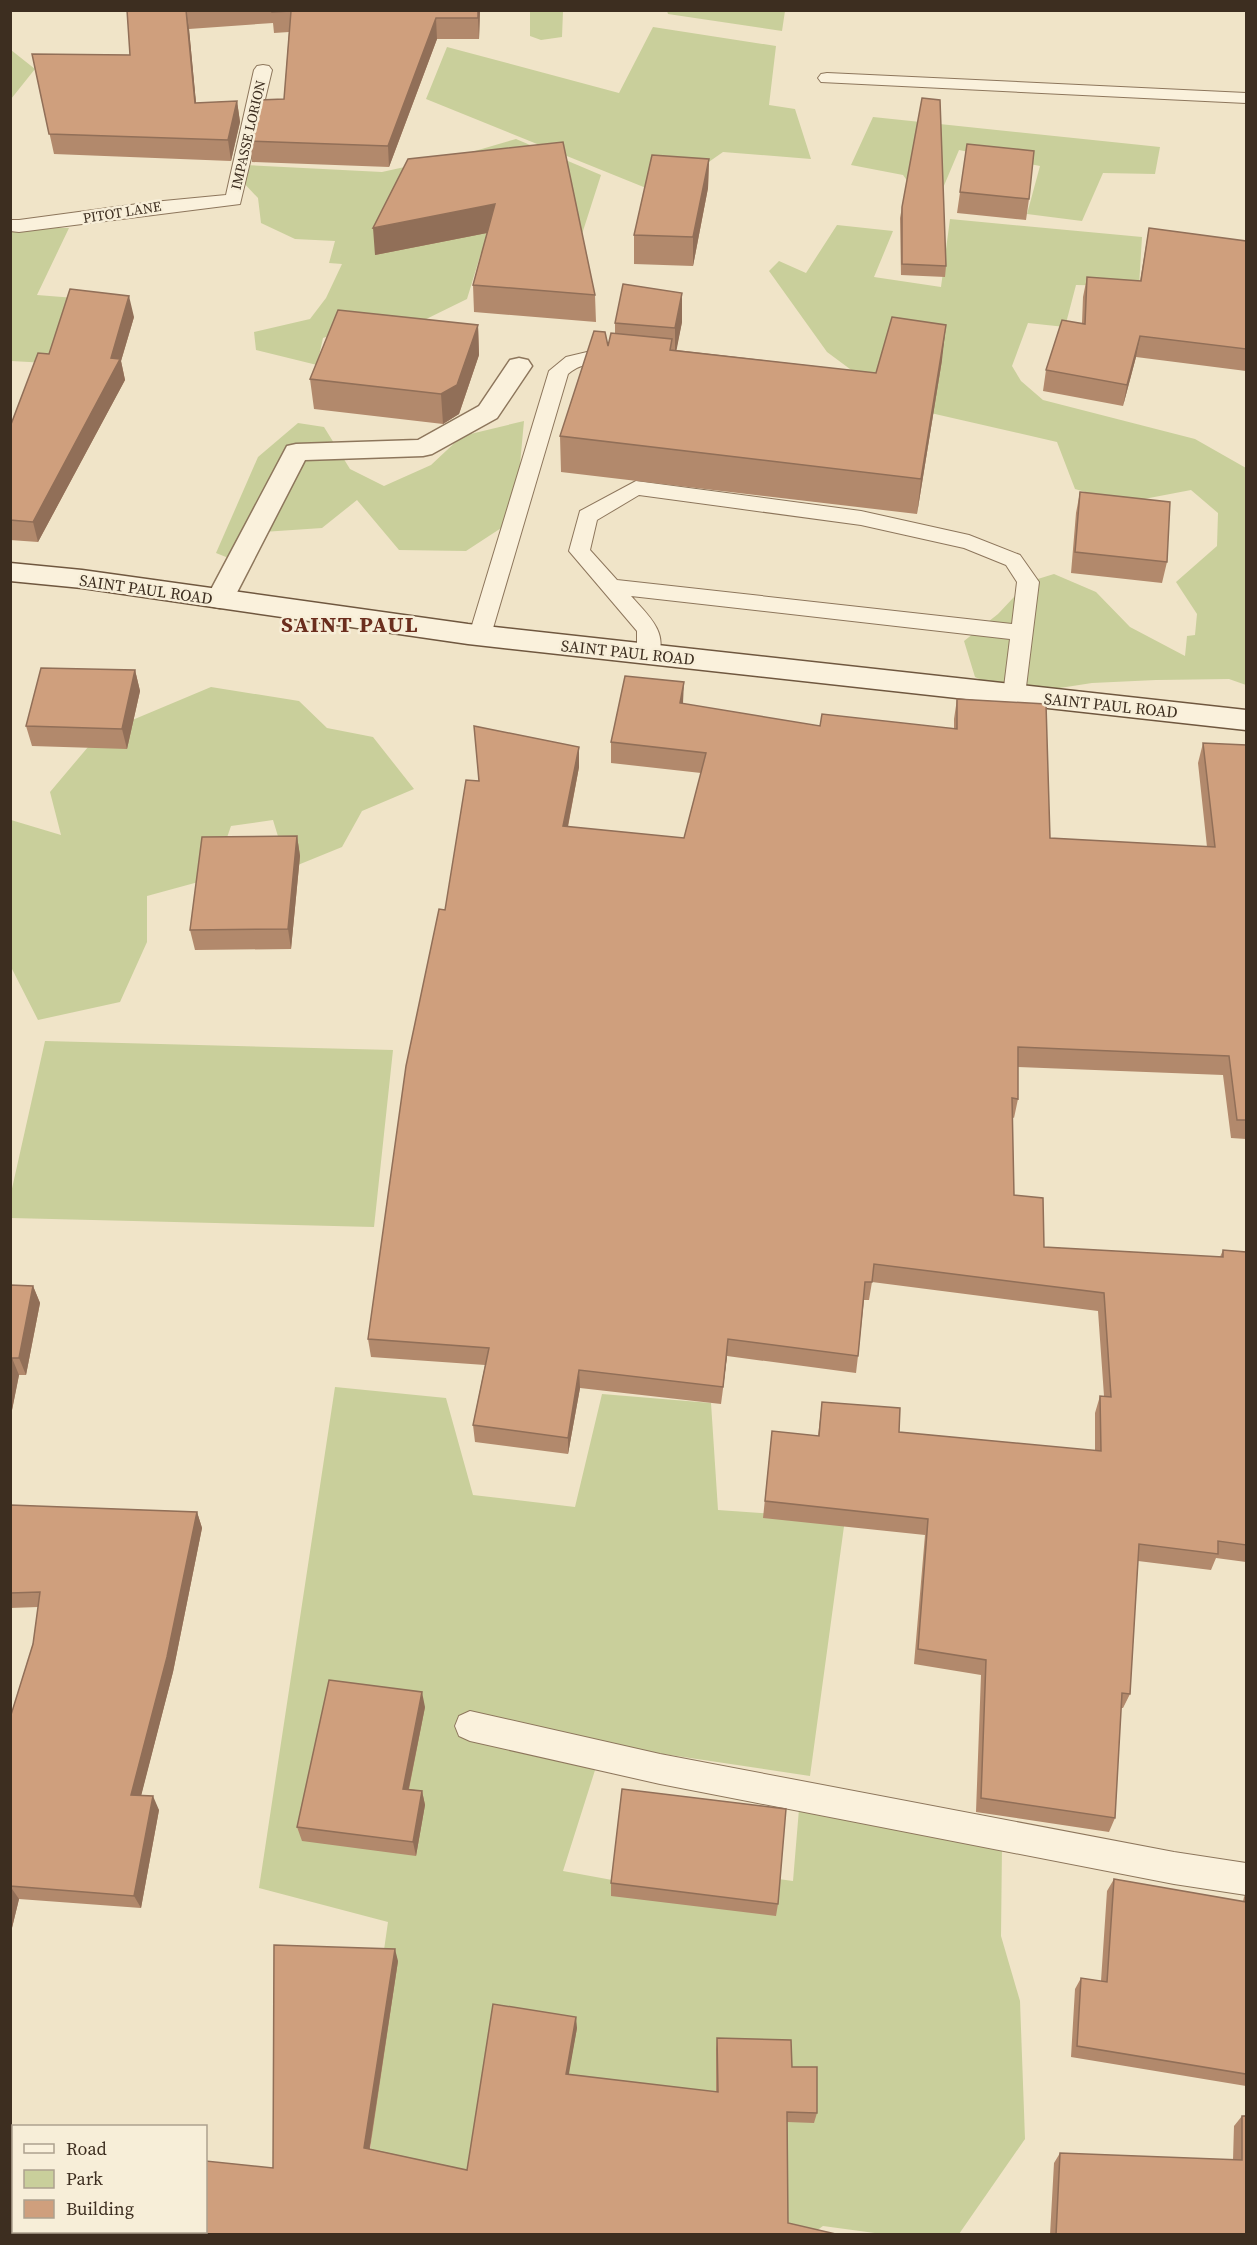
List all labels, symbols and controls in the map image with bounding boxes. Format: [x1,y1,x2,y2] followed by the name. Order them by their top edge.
[226,78,270,192] street label: IMPASSE LORION
[81,196,163,228] street label: PITOT LANE
[78,569,214,609] street label: SAINT PAUL ROAD
[281,609,419,639] district label: SAINT PAUL
[560,634,696,670] street label: SAINT PAUL ROAD
[1043,687,1179,723] street label: SAINT PAUL ROAD
[12,2125,207,2233] legend
[66,2136,107,2161] text: Road
[66,2166,103,2191] text: Park
[66,2196,134,2221] text: Building

